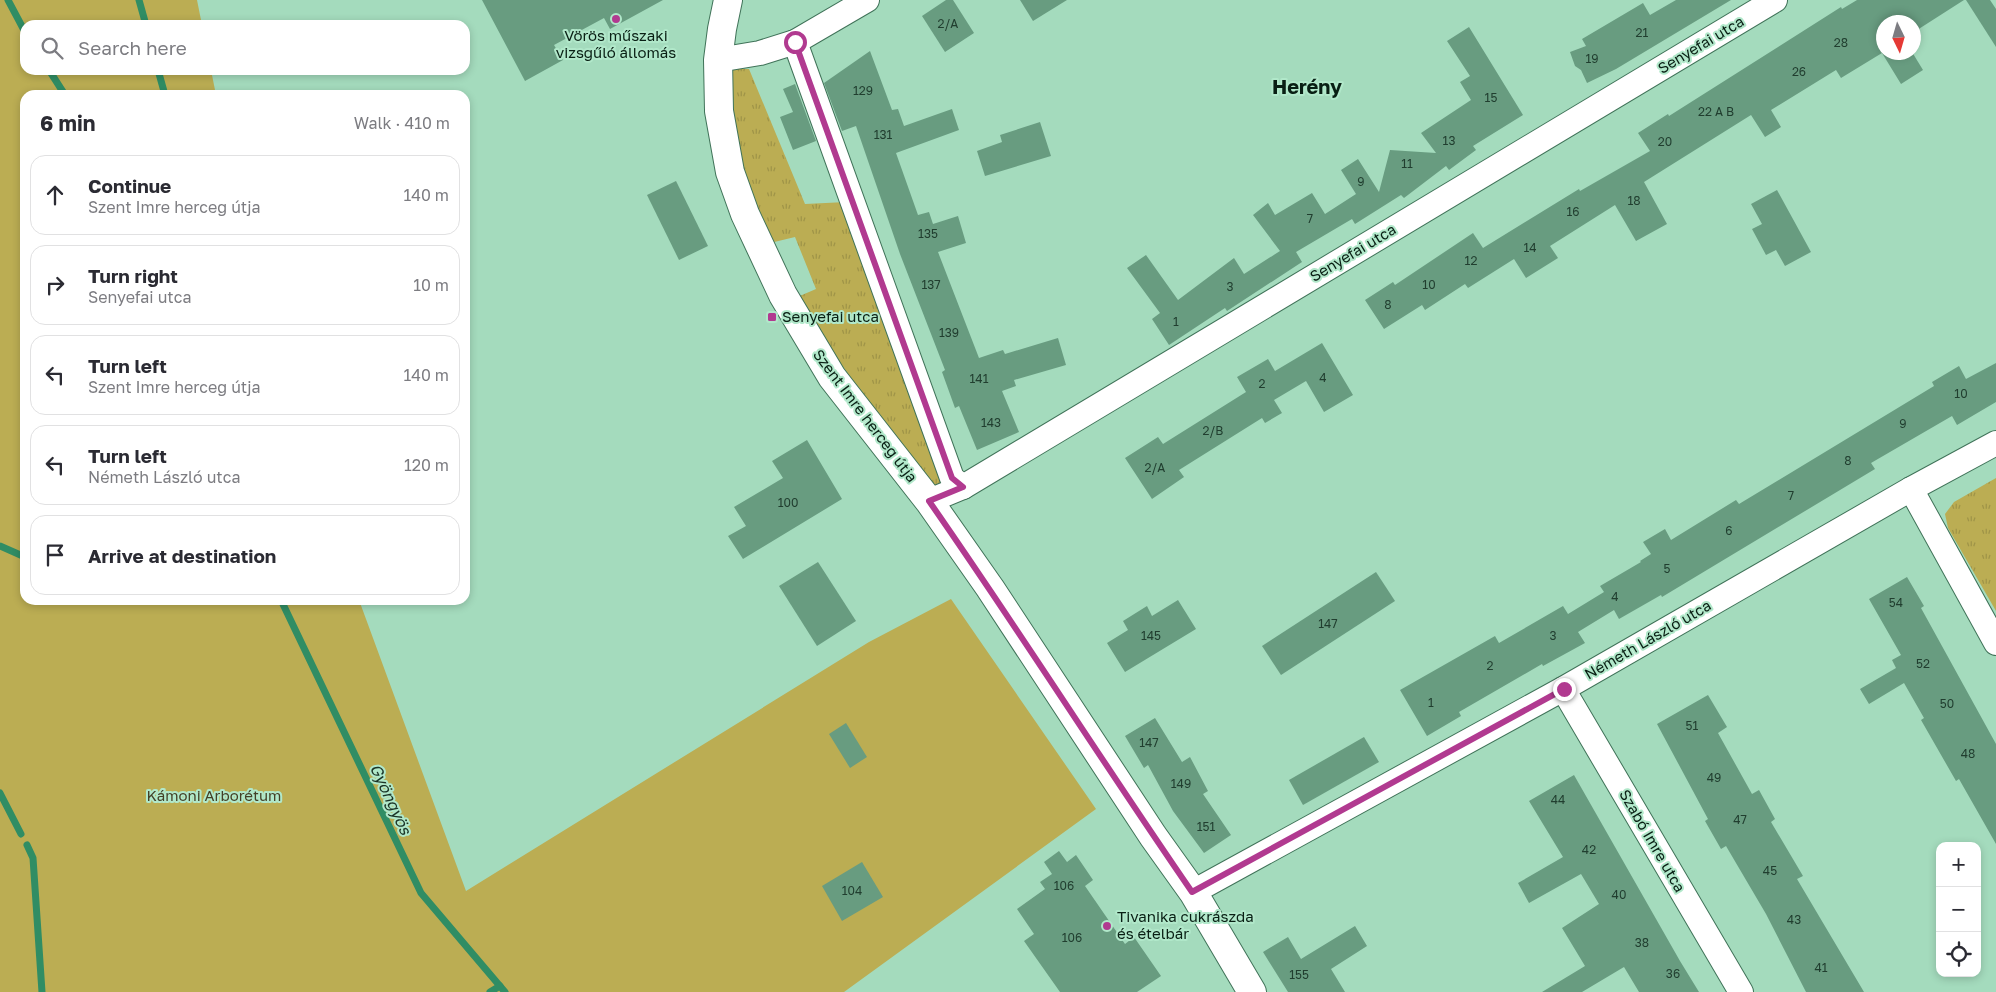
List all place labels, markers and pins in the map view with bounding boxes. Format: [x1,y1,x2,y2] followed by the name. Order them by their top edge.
[610,13,622,25] marker: Vörös műszaki vizsgűló állomás
[556,26,676,61] place label: Vörös műszaki vizsgűló állomás
[782,307,879,325] place label: Senyefai utca
[766,311,778,323] marker: Senyefai utca
[1117,907,1254,942] place label: Tivanika cukrászda és ételbár
[1101,920,1113,932] marker: Tivanika cukrászda és ételbár

